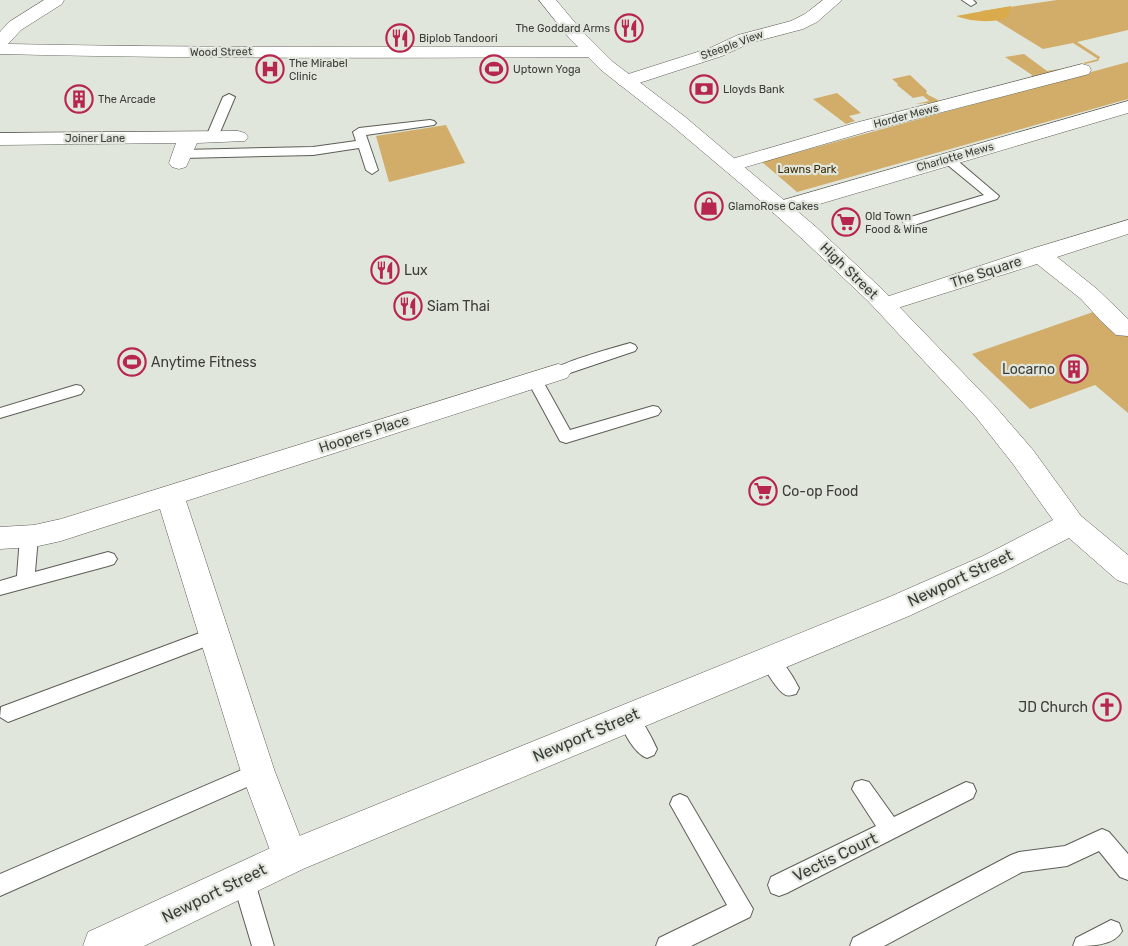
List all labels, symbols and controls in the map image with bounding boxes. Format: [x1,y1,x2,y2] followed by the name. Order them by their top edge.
[614,13,644,43] restaurant icon: The Goddard Arms
[515,22,610,35] place label: The Goddard Arms
[385,23,415,53] restaurant icon: Biplob Tandoori
[699,28,765,62] street label: Steeple View
[419,32,498,45] place label: Biplob Tandoori
[190,45,253,59] street label: Wood Street
[255,54,285,84] hospital icon: The Mirabel Clinic
[479,54,509,84] sports icon: Uptown Yoga
[289,57,348,83] place label: The Mirabel Clinic
[513,63,581,76] place label: Uptown Yoga
[689,74,719,104] bank icon: Lloyds Bank
[723,83,785,96] place label: Lloyds Bank
[64,84,94,114] building icon: The Arcade
[98,93,156,106] place label: The Arcade
[872,101,940,131] street label: Horder Mews
[65,132,125,145] street label: Joiner Lane
[915,140,995,174] street label: Charlotte Mews
[778,163,837,176] park label: Lawns Park
[694,191,724,221] shop icon: GlamoRose Cakes
[728,200,819,213] place label: GlamoRose Cakes
[831,207,861,237] supermarket icon: Old Town Food & Wine
[865,210,928,236] place label: Old Town Food & Wine
[816,239,882,303] street label: High Street
[948,252,1024,291] street label: The Square
[370,255,400,285] restaurant icon: Lux
[404,262,428,279] place label: Lux
[393,291,423,321] restaurant icon: Siam Thai
[427,298,490,315] place label: Siam Thai
[117,347,147,377] sports icon: Anytime Fitness
[151,354,257,371] place label: Anytime Fitness
[1059,354,1089,384] building icon: Locarno
[1002,361,1055,378] place label: Locarno
[317,411,411,457] street label: Hoopers Place
[748,476,778,506] supermarket icon: Co-op Food
[782,483,858,500] place label: Co-op Food
[904,545,1016,611] street label: Newport Street
[1092,692,1122,722] church icon: JD Church
[1018,699,1088,716] place label: JD Church
[530,704,642,766] street label: Newport Street
[790,828,880,886] street label: Vectis Court
[159,859,269,927] street label: Newport Street

